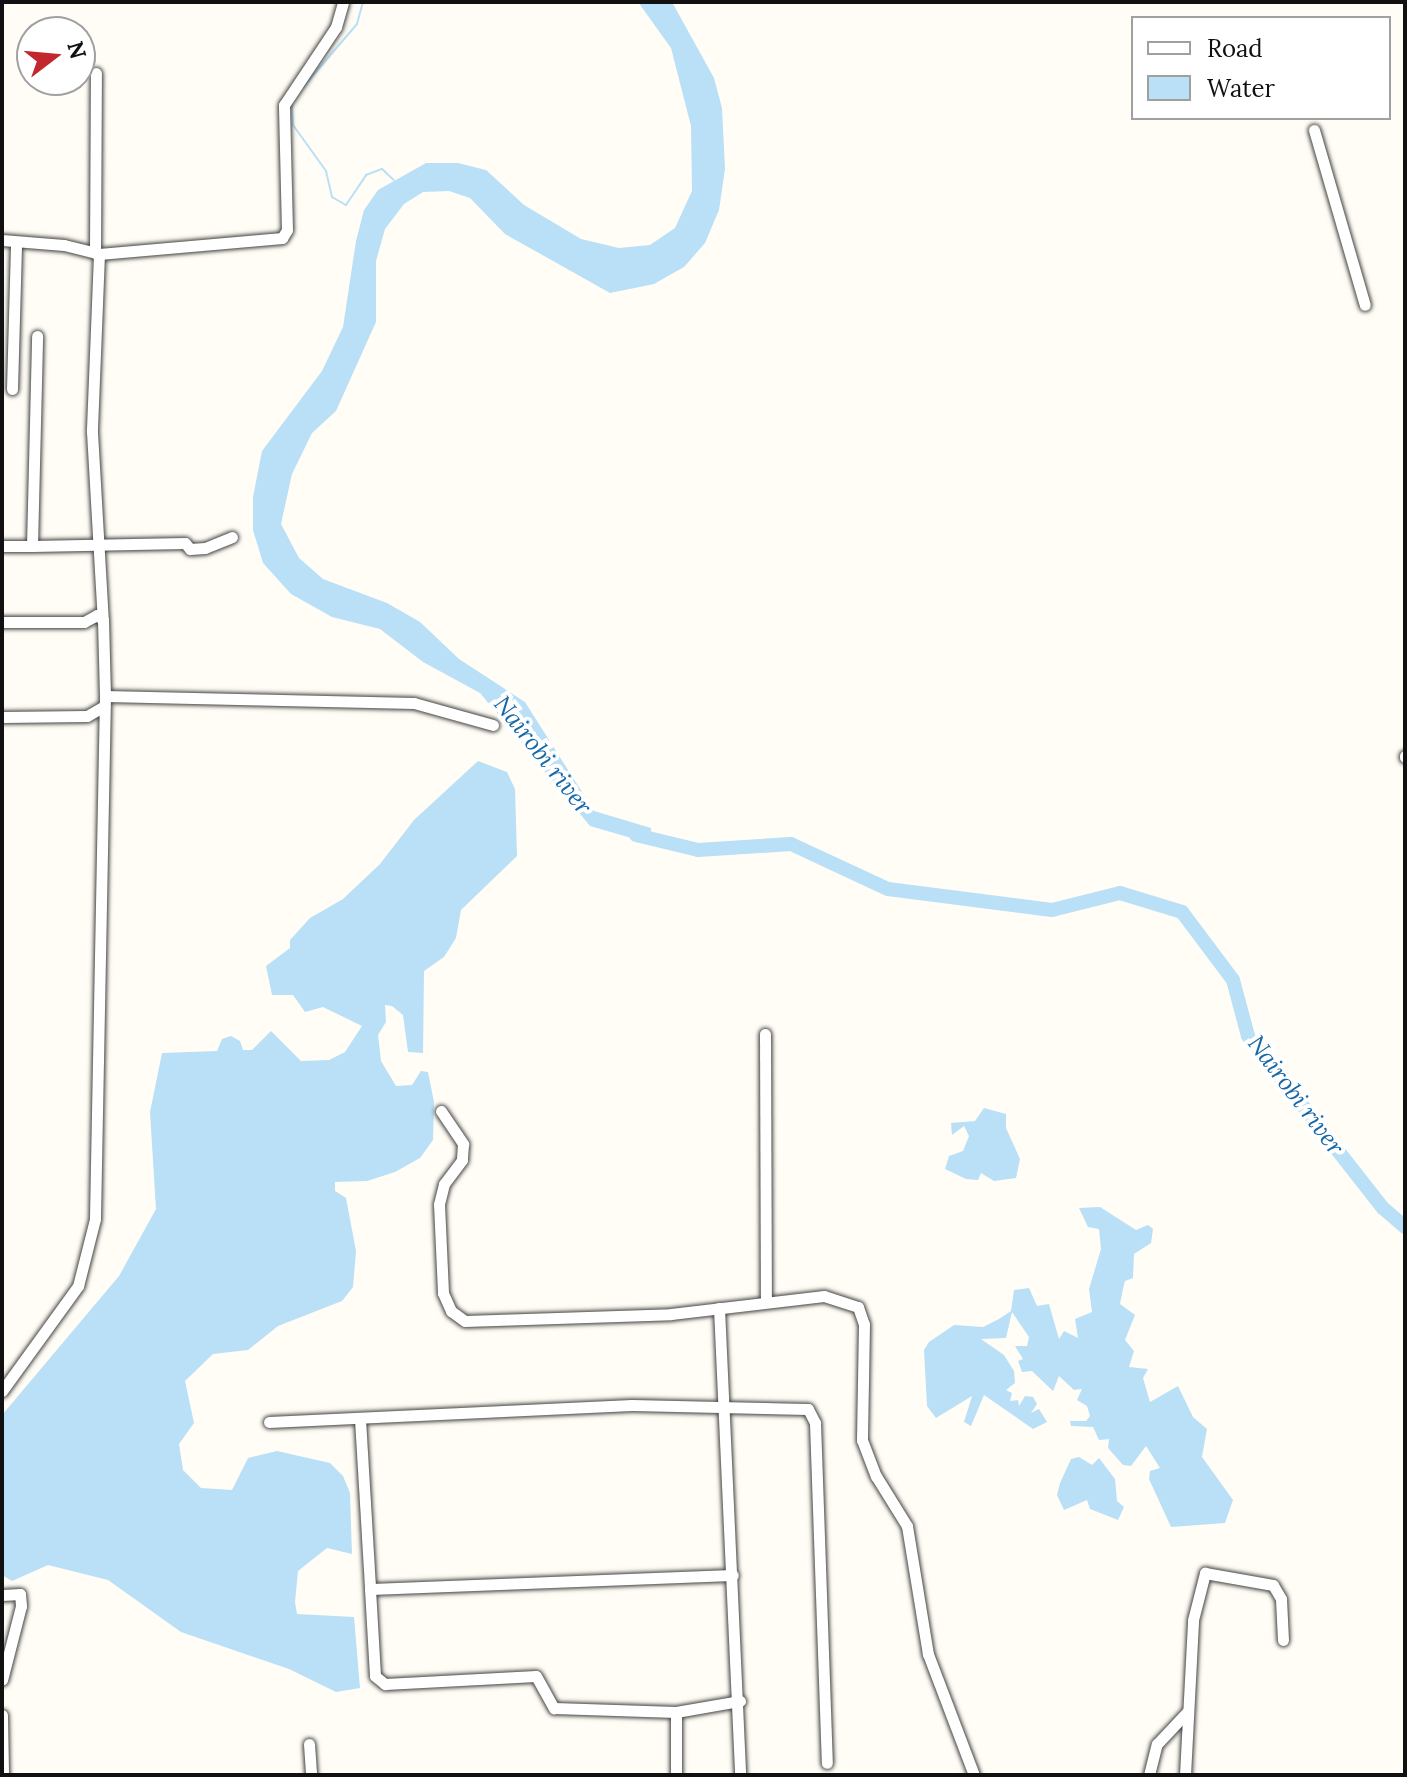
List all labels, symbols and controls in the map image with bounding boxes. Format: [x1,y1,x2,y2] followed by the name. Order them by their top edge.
[16,16,96,96] north arrow
[1131,16,1391,120] legend
[1207,33,1263,64] text: Road
[61,38,93,62] text: N
[1207,73,1275,104] text: Water
[488,690,598,820] water label: Nairobi river
[1242,1030,1350,1160] water label: Nairobi river

